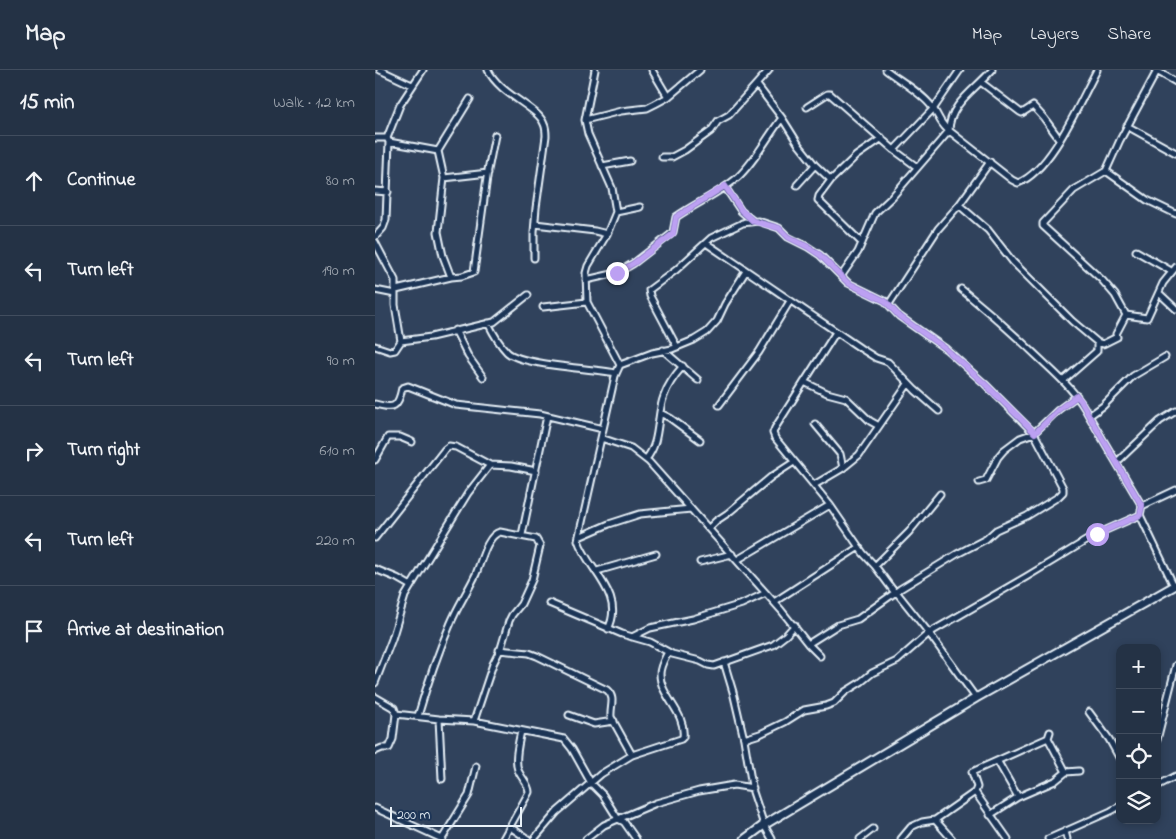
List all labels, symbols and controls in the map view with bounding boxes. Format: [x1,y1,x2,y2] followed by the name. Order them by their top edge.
[25,17,66,52] text: Map
[972,22,1002,48] text: Map
[1030,22,1080,48] text: Layers
[1108,22,1151,48] text: Share
[20,88,74,118] text: 15 min
[273,91,355,115] text: Walk · 1.2 km
[20,167,48,195] icon: ahead
[67,167,135,194] text: Continue
[326,169,355,193] text: 80 m
[20,257,48,285] icon: left
[67,257,134,284] text: Turn left
[322,259,355,283] text: 190 m
[606,262,629,285] route end
[20,347,48,375] icon: left
[67,347,134,374] text: Turn left
[327,349,355,373] text: 90 m
[20,437,48,465] icon: right
[67,437,140,464] text: Turn right
[320,439,355,463] text: 610 m
[1086,523,1109,546] route start
[20,527,48,555] icon: left
[67,527,134,554] text: Turn left
[316,529,355,553] text: 220 m
[20,617,48,645] icon: arrive
[67,617,224,644] text: Arrive at destination
[1116,644,1161,824] map controls
[1116,644,1161,689] button: +
[1116,689,1161,734] button: −
[1116,734,1161,779] button: locate
[1116,779,1161,824] button: layers
[390,804,523,827] scale bar
[397,805,430,826] text: 200 m

